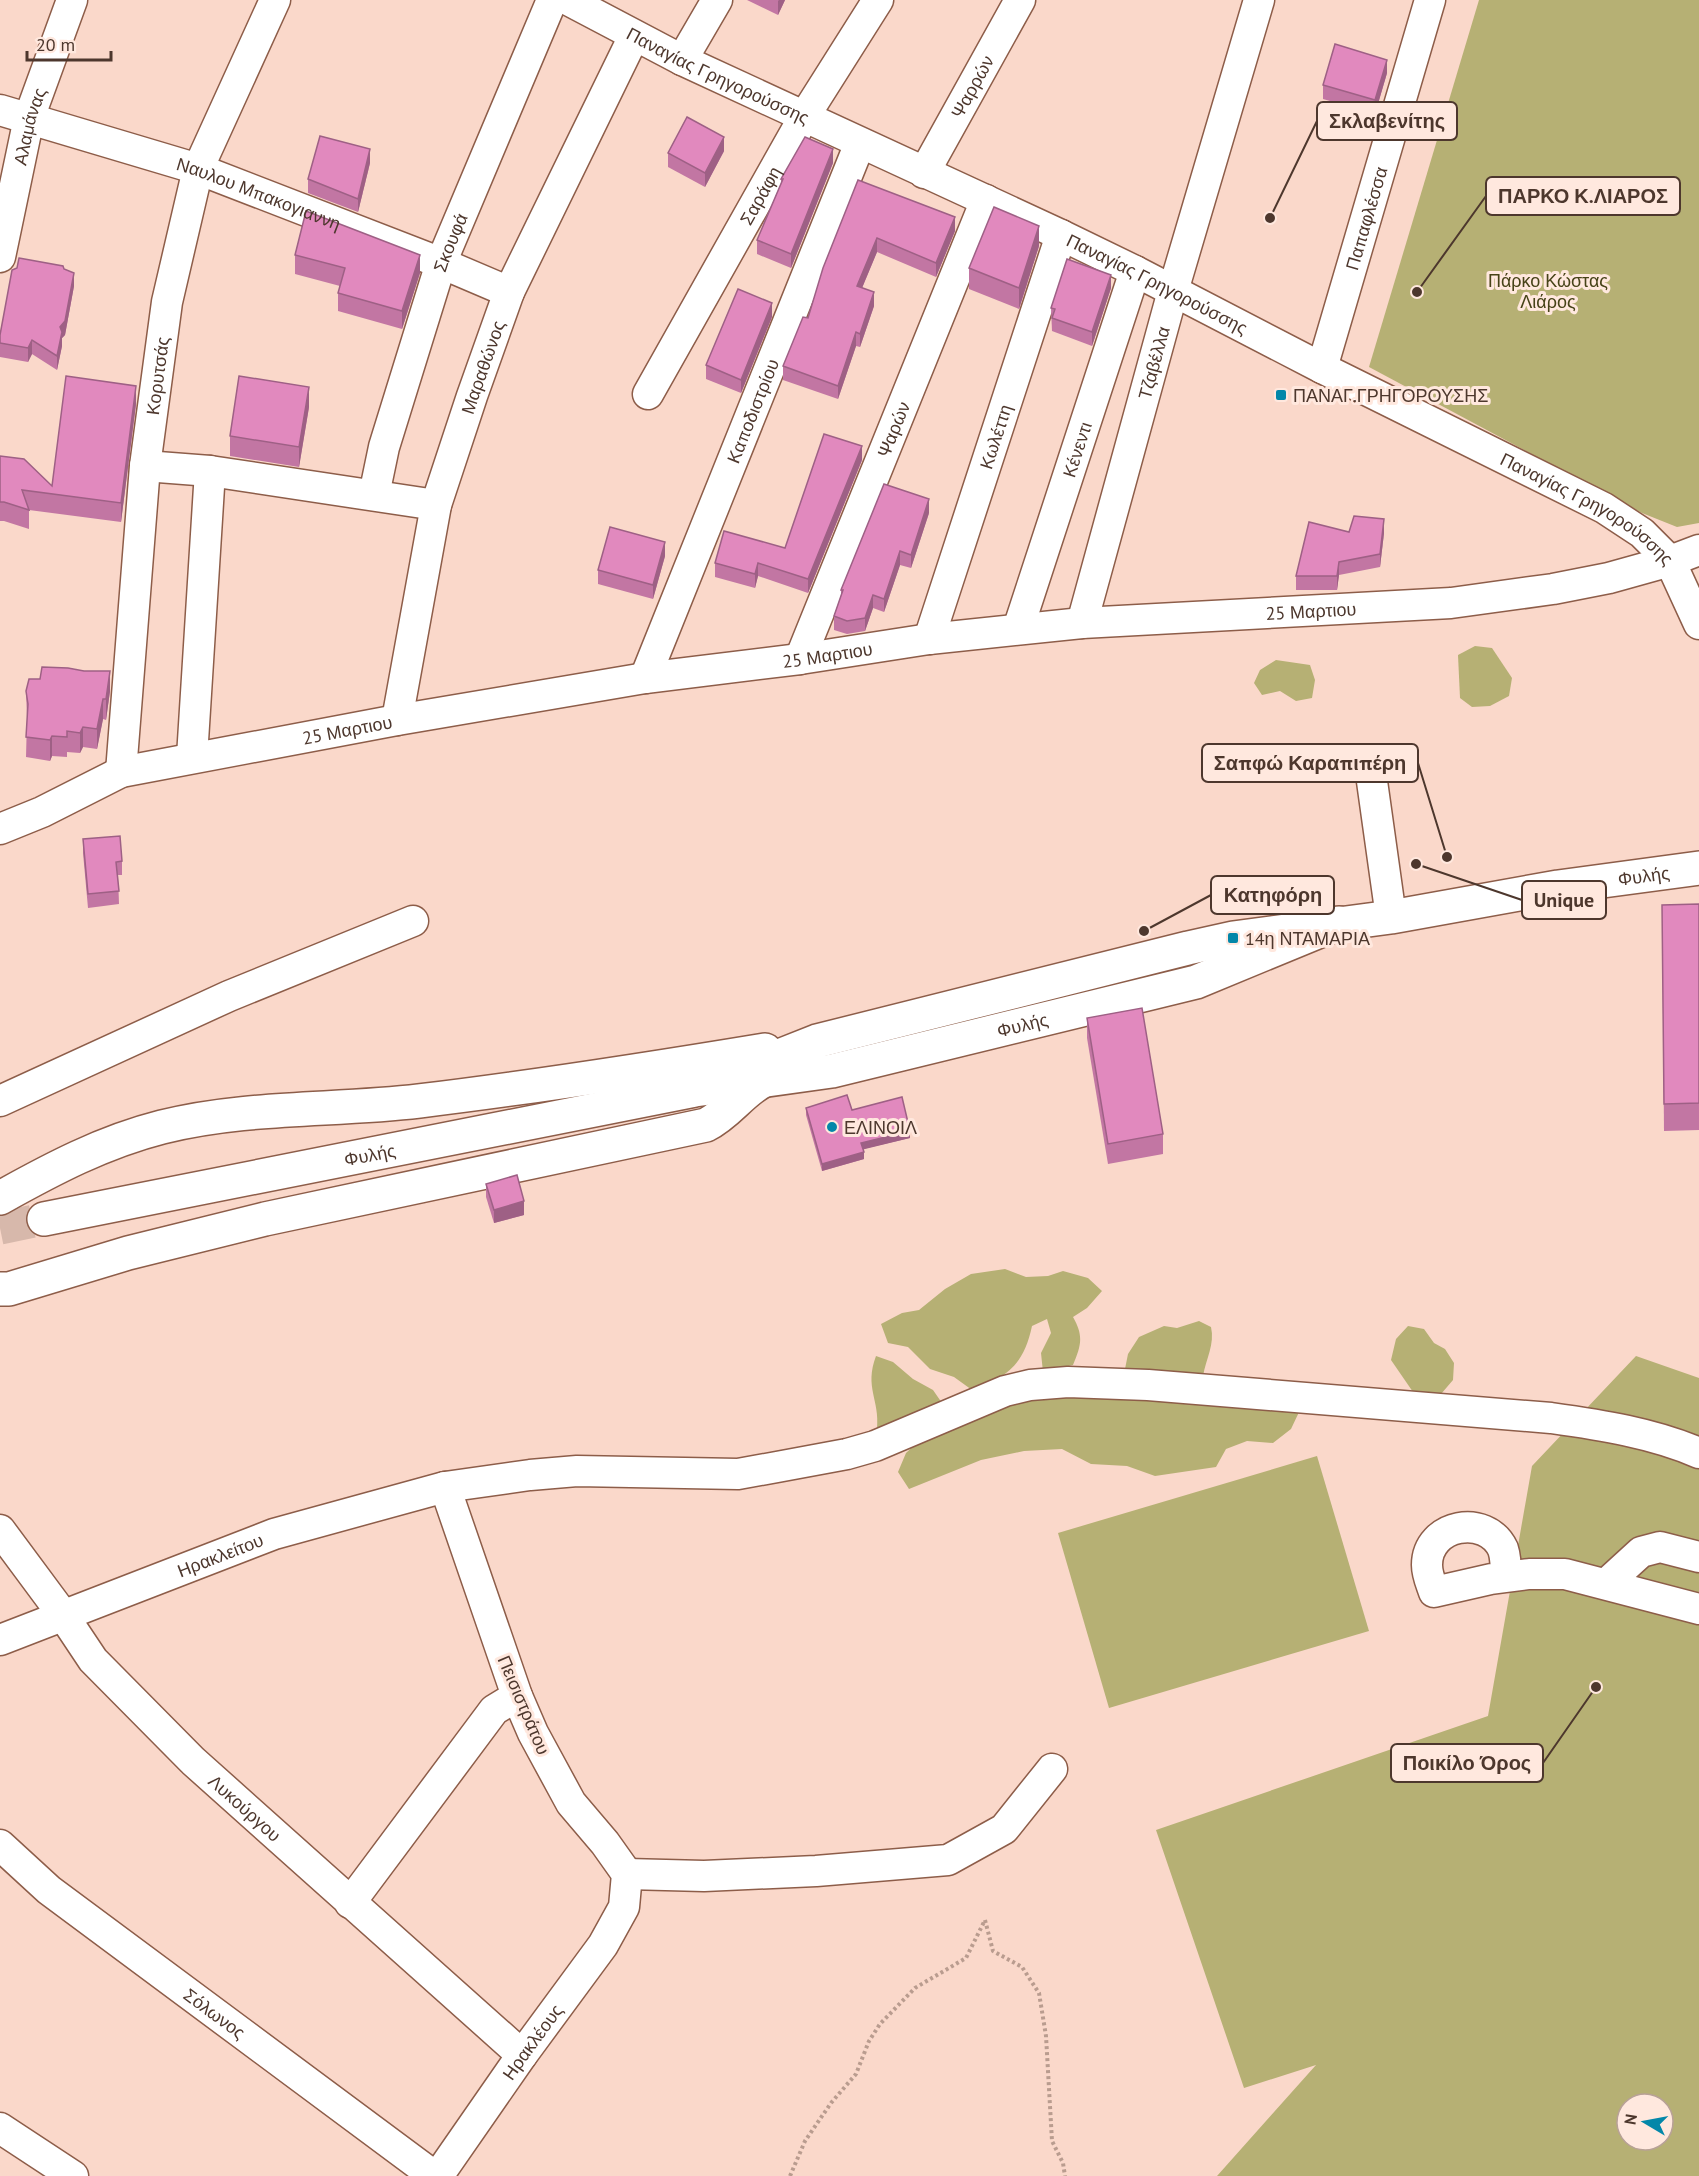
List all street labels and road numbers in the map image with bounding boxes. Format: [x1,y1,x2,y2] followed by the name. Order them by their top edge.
[623,22,813,129] street label: Παναγίας Γρηγορούσσης
[945,51,999,122] street label: Ψαρρών
[8,84,51,167] street label: Αλαμάνας
[174,152,344,235] street label: Ναυλου Μπακογιαννη
[734,162,786,229] street label: Σαράφη
[1340,164,1392,273] street label: Παπαφλέσσα
[427,209,472,275] street label: Σκουφά
[1063,228,1252,339] street label: Παναγίας Γρηγορούσσης
[455,317,510,417] street label: Μαραθώνος
[1132,324,1174,402] street label: Τζαβέλλα
[140,335,174,416] street label: Κορυτσάς
[721,355,784,466] street label: Καποδιστρίου
[872,398,915,460] street label: Ψαρών
[974,401,1016,472] street label: Κωλέττη
[1057,419,1097,480] street label: Κένεντι
[1497,447,1679,570] street label: Παναγίας Γρηγορούσσης
[1265,597,1357,625] street label: 25 Μαρτιου
[781,636,874,673] street label: 25 Μαρτιου
[300,710,394,749] street label: 25 Μαρτιου
[1616,861,1671,890] street label: Φυλής
[994,1007,1051,1042] street label: Φυλής
[342,1138,398,1171] street label: Φυλής
[174,1528,266,1582] street label: Ηρακλείτου
[493,1652,555,1758] street label: Πεισιστράτου
[204,1769,286,1846] street label: Λυκούργου
[179,1983,250,2044] street label: Σόλωνος
[497,1999,568,2084] street label: Ηρακλέους

